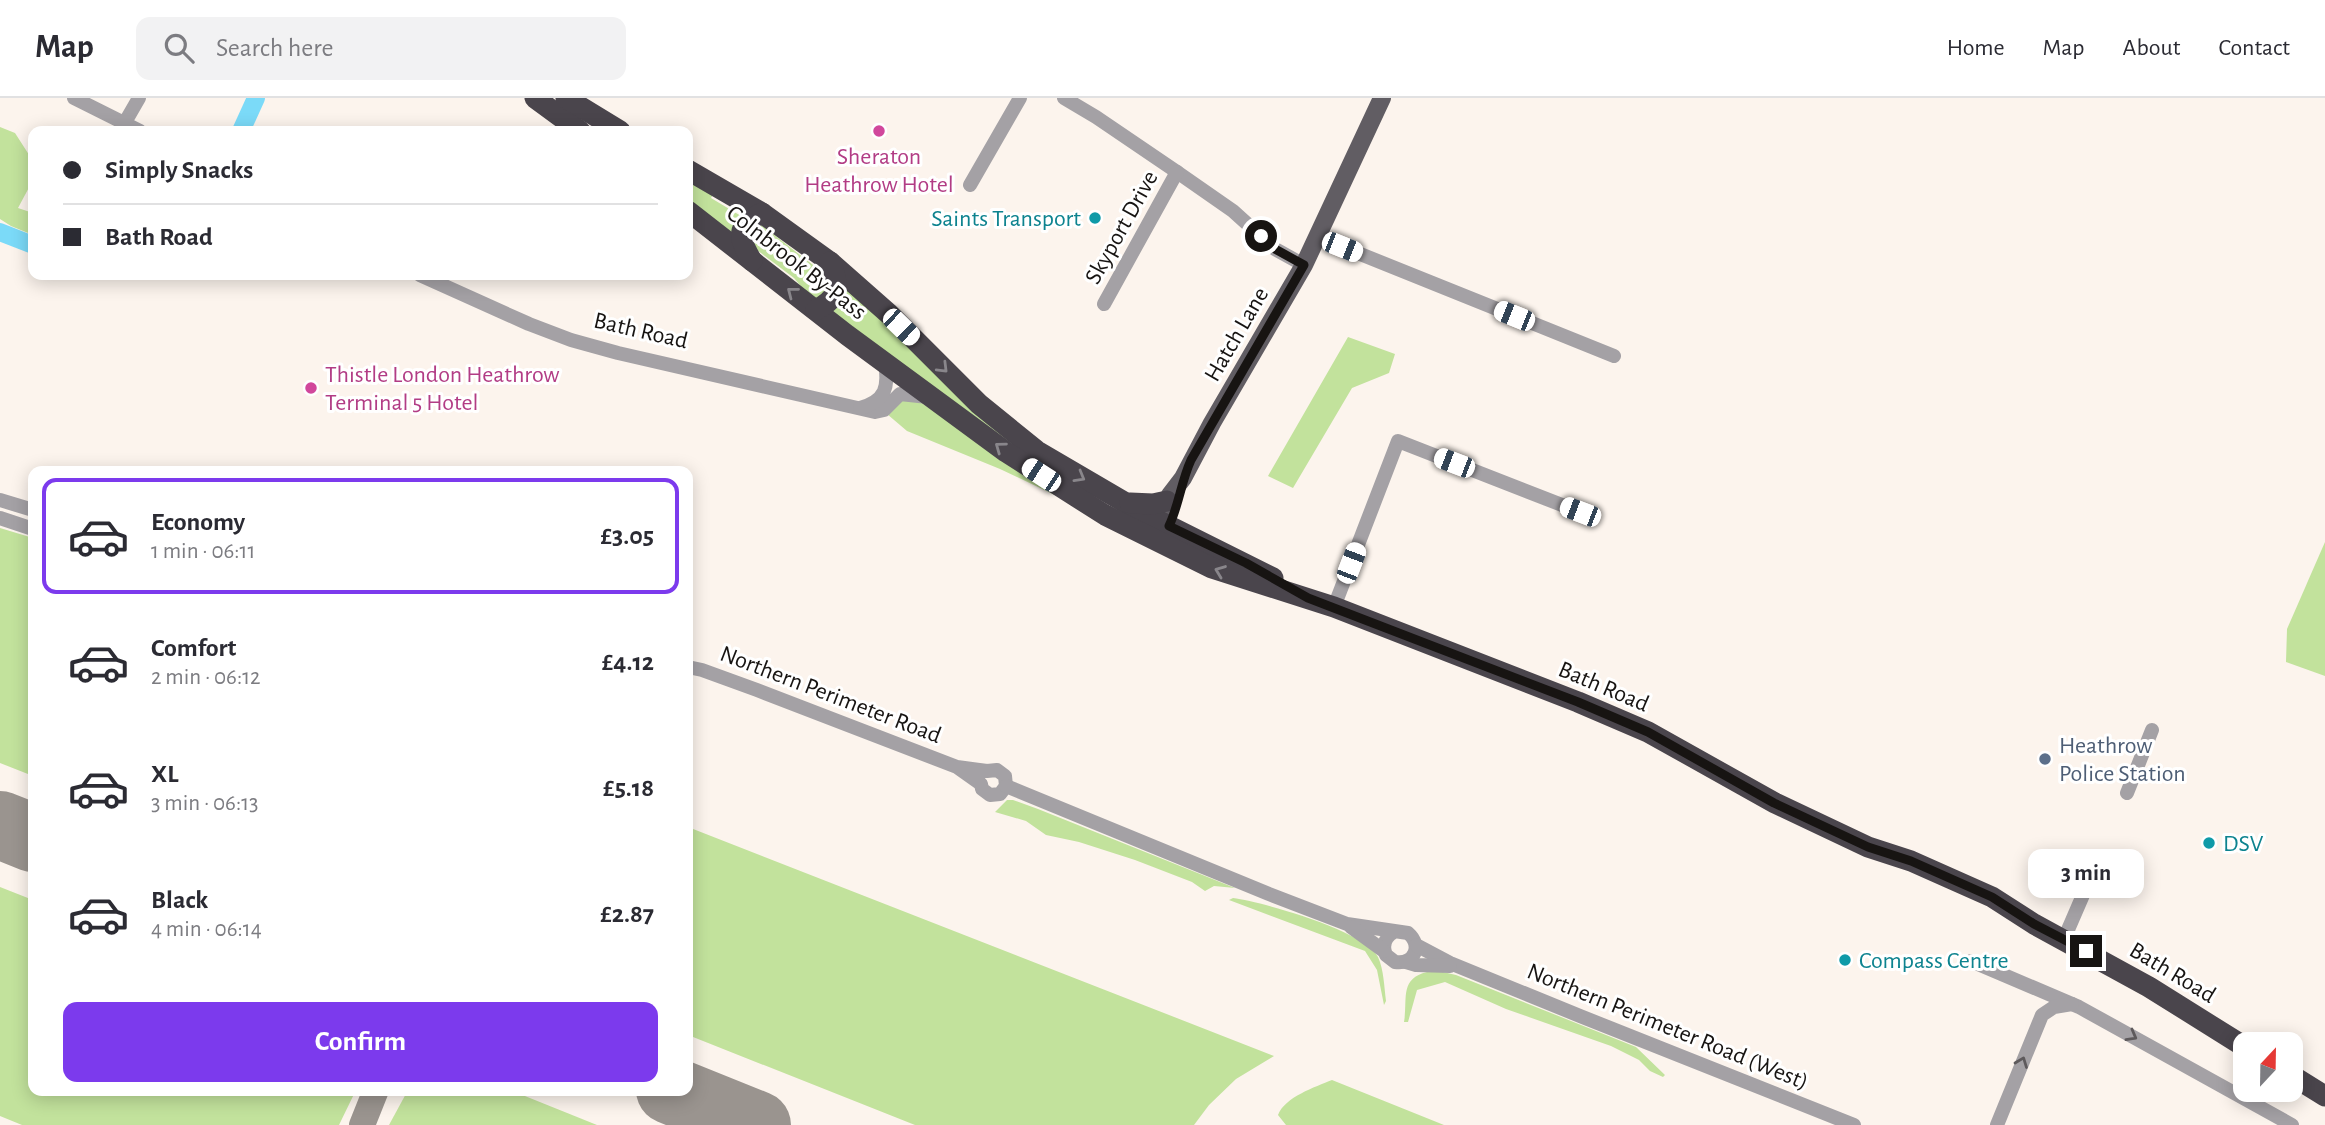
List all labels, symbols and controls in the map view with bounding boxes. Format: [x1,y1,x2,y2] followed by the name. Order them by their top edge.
[136,17,626,80] search box
[160,29,198,67] icon: search
[35,31,94,64] text: Map
[216,35,334,61] text: Search here
[1947,36,2005,60] text: Home
[2043,36,2085,60] text: Map
[2123,36,2180,60] text: About
[2218,36,2290,60] text: Contact
[871,123,887,139] marker: Sheraton Heathrow Hotel
[804,145,954,197] place label: Sheraton Heathrow Hotel
[105,157,253,183] text: Simply Snacks
[1081,167,1163,288] street label: Skyport Drive
[722,201,871,325] street label: Colnbrook By-Pass
[931,207,1081,231] place label: Saints Transport
[1087,210,1103,226] marker: Saints Transport
[1245,220,1277,252] route start
[105,224,213,250] text: Bath Road
[1319,229,1366,265] car
[1200,283,1273,386] street label: Hatch Lane
[787,287,799,300] one-way arrow
[1491,298,1538,334] car
[879,305,924,349] car
[591,309,690,353] street label: Bath Road
[935,360,948,373] one-way arrow
[325,363,560,415] place label: Thistle London Heathrow Terminal 5 Hotel
[303,380,319,396] marker: Thistle London Heathrow Terminal 5 Hotel
[995,443,1008,455] one-way arrow
[1431,446,1478,480] car
[1018,455,1065,495] car
[1073,469,1086,482] one-way arrow
[1557,495,1604,529] car
[67,505,130,568] icon: car
[151,509,245,535] text: Economy
[600,523,654,549] text: £3.05
[151,540,255,563] text: 1 min · 06:11
[1334,540,1369,586] car
[1214,565,1226,579] one-way arrow
[67,631,130,694] icon: car
[151,635,236,661] text: Comfort
[717,642,944,748] street label: Northern Perimeter Road
[602,649,654,675] text: £4.12
[1555,657,1652,717] street label: Bath Road
[151,666,261,689] text: 2 min · 06:12
[2059,734,2186,786] place label: Heathrow Police Station
[2037,751,2053,767] marker: Heathrow Police Station
[67,757,130,820] icon: car
[151,761,178,787] text: XL
[603,775,654,801] text: £5.18
[151,792,259,815] text: 3 min · 06:13
[2223,832,2264,856] place label: DSV
[2201,835,2217,851] marker: DSV
[2028,850,2144,898] callout: 3 min
[2061,862,2111,885] text: 3 min
[67,883,130,946] icon: car
[151,887,208,913] text: Black
[600,901,654,927] text: £2.87
[151,918,262,941] text: 4 min · 06:14
[2070,935,2102,967] route end
[2125,938,2220,1008] street label: Bath Road
[1859,949,2009,973] place label: Compass Centre
[1837,952,1853,968] marker: Compass Centre
[1524,959,1812,1094] street label: Northern Perimeter Road (West)
[63,1002,658,1082] button: Confirm
[2124,1028,2137,1041] one-way arrow
[2233,1032,2303,1102] north arrow
[2233,1032,2303,1102] map controls
[2014,1056,2028,1068] one-way arrow

